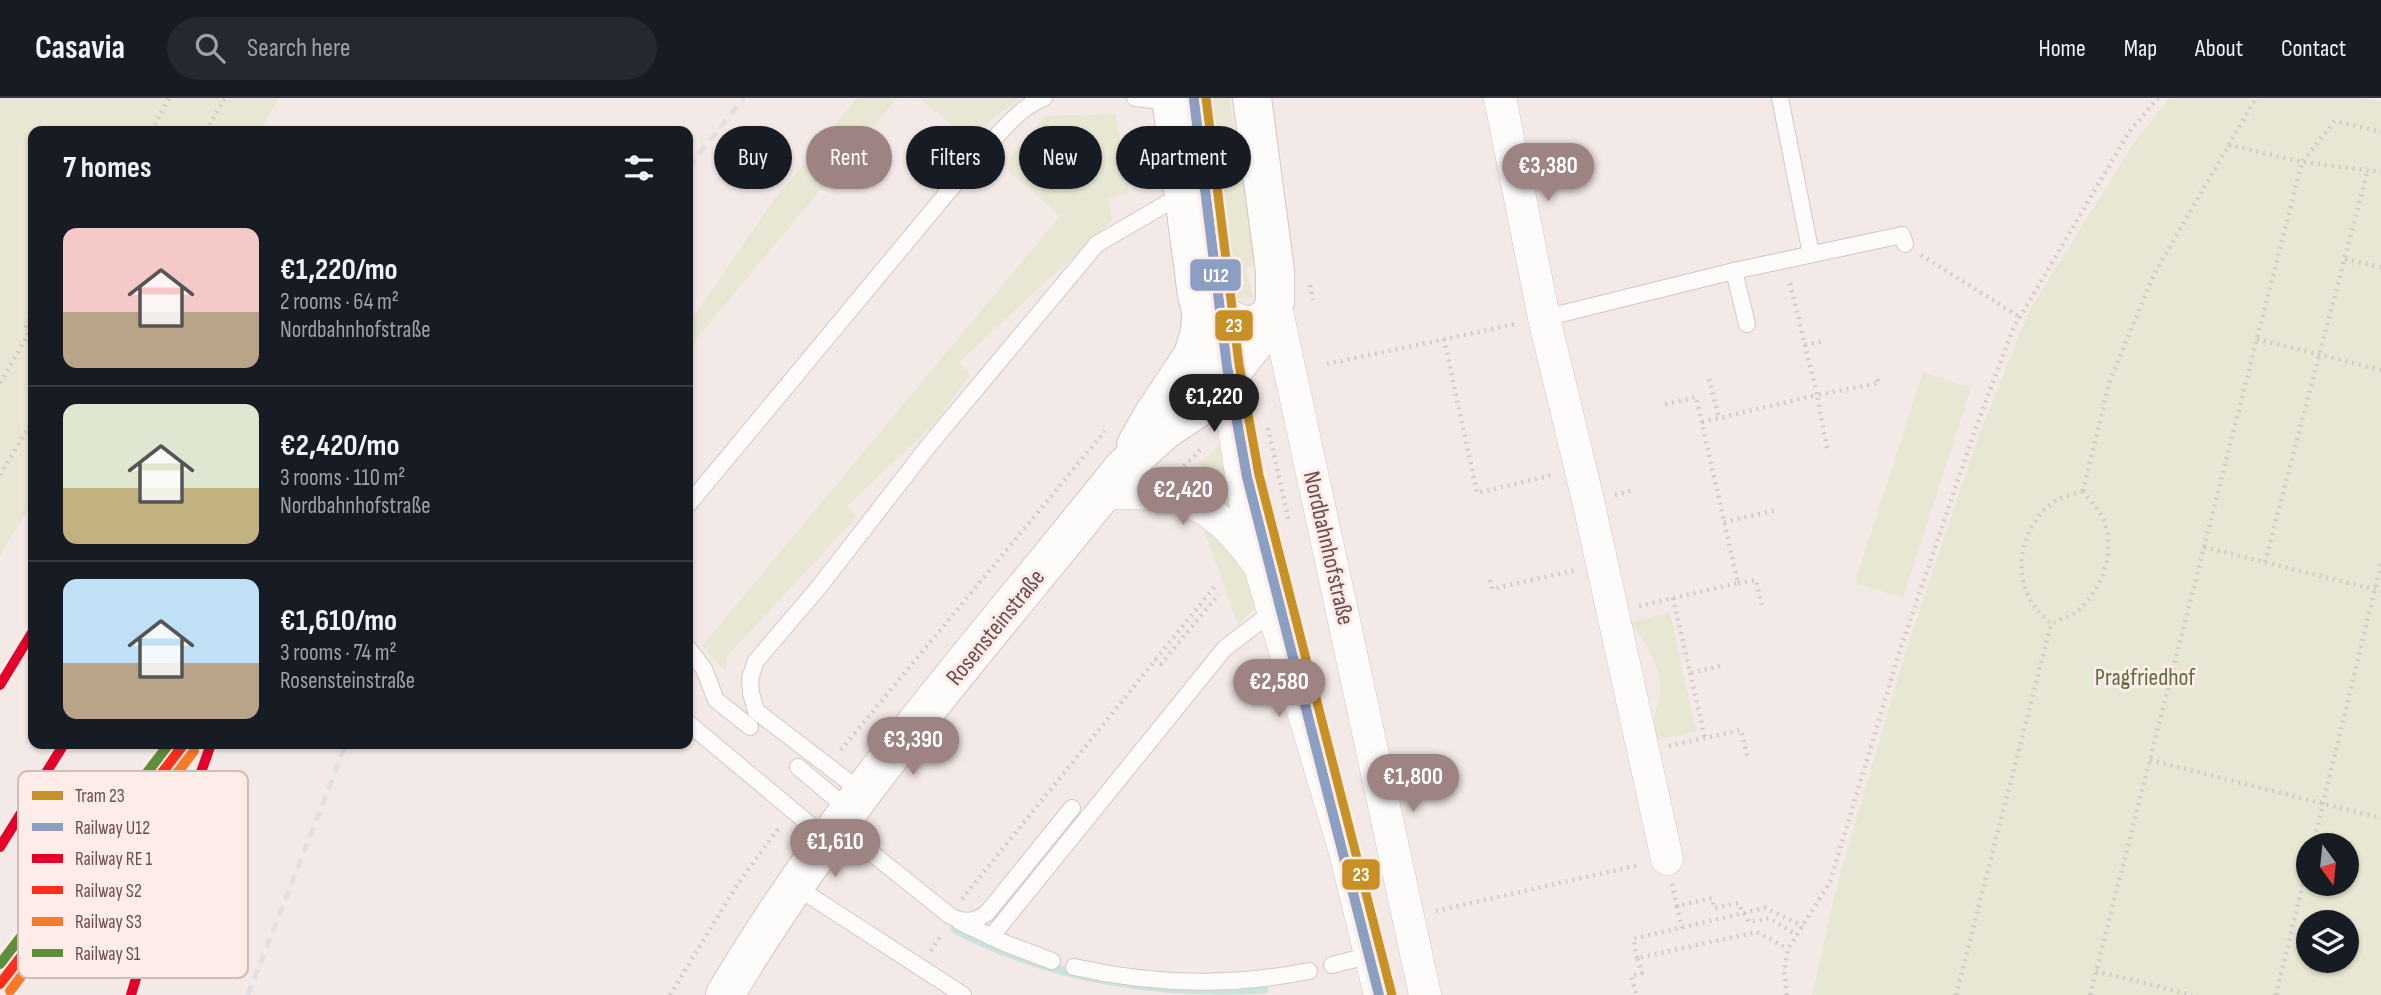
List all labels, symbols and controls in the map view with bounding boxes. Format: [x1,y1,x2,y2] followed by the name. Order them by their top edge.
[167,17,657,80] search box
[35,28,125,68] text: Casavia
[191,29,229,67] icon: search
[247,33,350,64] text: Search here
[2038,34,2086,63] text: Home
[2124,34,2157,63] text: Map
[2195,34,2243,63] text: About
[2281,34,2346,63] text: Contact
[714,126,792,189] chip: Buy
[806,126,892,189] chip: Rent
[906,126,1005,189] chip: Filters
[1019,126,1102,189] chip: New
[1116,126,1251,189] chip: Apartment
[1491,144,1605,203] pin: €3,380
[620,149,658,187] icon: filters
[63,150,151,186] text: 7 homes
[1518,152,1578,180] text: €3,380
[280,252,398,288] text: €1,220/mo
[119,256,203,340] icon: home
[1189,258,1242,292] line badge: U12
[1203,265,1229,288] text: U12
[280,288,399,316] text: 2 rooms · 64 m²
[1214,309,1254,342] line badge: 23
[1226,315,1242,338] text: 23
[280,316,430,344] text: Nordbahnhofstraße
[1157,374,1271,434] pin: €1,220
[1185,383,1243,411] text: €1,220
[280,428,400,464] text: €2,420/mo
[119,432,203,516] icon: home
[280,464,405,492] text: 3 rooms · 110 m²
[1126,468,1240,527] pin: €2,420
[1297,468,1360,628] street label: Nordbahnhofstraße
[1153,476,1213,504] text: €2,420
[280,492,430,520] text: Nordbahnhofstraße
[940,563,1051,691] street label: Rosensteinstraße
[280,603,397,639] text: €1,610/mo
[119,607,203,691] icon: home
[280,639,397,667] text: 3 rooms · 74 m²
[1222,660,1336,719] pin: €2,580
[2095,663,2196,692] park label: Pragfriedhof
[280,667,415,695] text: Rosensteinstraße
[1249,668,1309,696] text: €2,580
[856,718,970,777] pin: €3,390
[883,726,943,754] text: €3,390
[1356,754,1470,814] pin: €1,800
[1383,763,1443,791] text: €1,800
[18,771,248,978] legend
[75,785,125,808] text: Tram 23
[75,817,150,840] text: Railway U12
[778,820,892,879] pin: €1,610
[806,828,864,856] text: €1,610
[2296,833,2359,896] north arrow
[2296,833,2359,973] map controls
[75,848,152,871] text: Railway RE 1
[1341,858,1381,891] line badge: 23
[1353,864,1369,887] text: 23
[75,880,142,903] text: Railway S2
[2296,910,2359,973] button: layers
[75,911,142,934] text: Railway S3
[75,943,141,966] text: Railway S1

